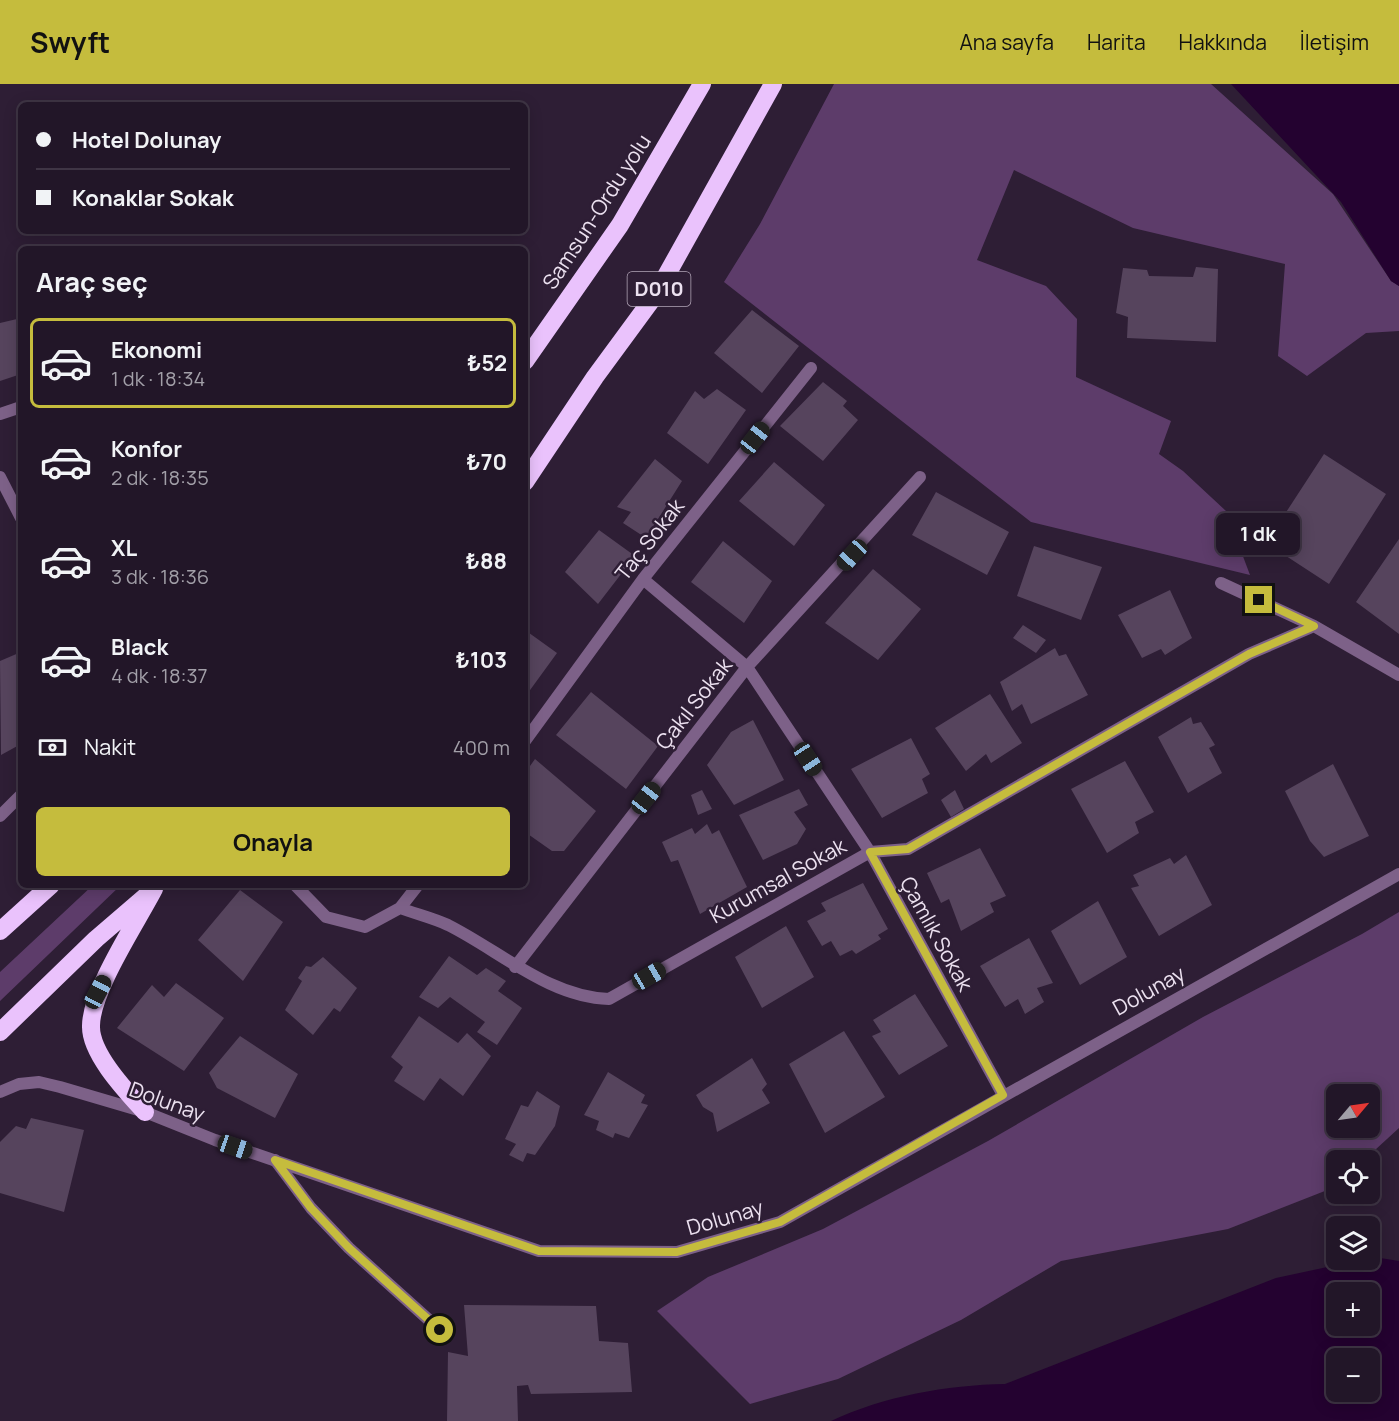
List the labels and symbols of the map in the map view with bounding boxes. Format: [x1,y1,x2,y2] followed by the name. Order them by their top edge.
[536,129,657,294] street label: Samsun-Ordu yolu
[628,272,690,306] road number: D010
[737,418,773,458] car
[608,492,690,586] street label: Taç Sokak
[1217,513,1301,555] callout: 1 dk
[833,536,871,574] car
[1245,586,1272,613] route end
[649,651,738,755] street label: Çakıl Sokak
[791,739,825,779] car
[628,778,664,818] car
[704,831,851,929] street label: Kurumsal Sokak
[894,871,980,996] street label: Çamlık Sokak
[629,959,669,993] car
[1107,959,1190,1021] street label: Dolunay
[82,972,114,1012] car
[126,1074,209,1128] street label: Dolunay
[1326,1084,1380,1138] north arrow
[215,1133,255,1161] car
[683,1193,766,1241] street label: Dolunay
[426,1316,453,1343] route start

